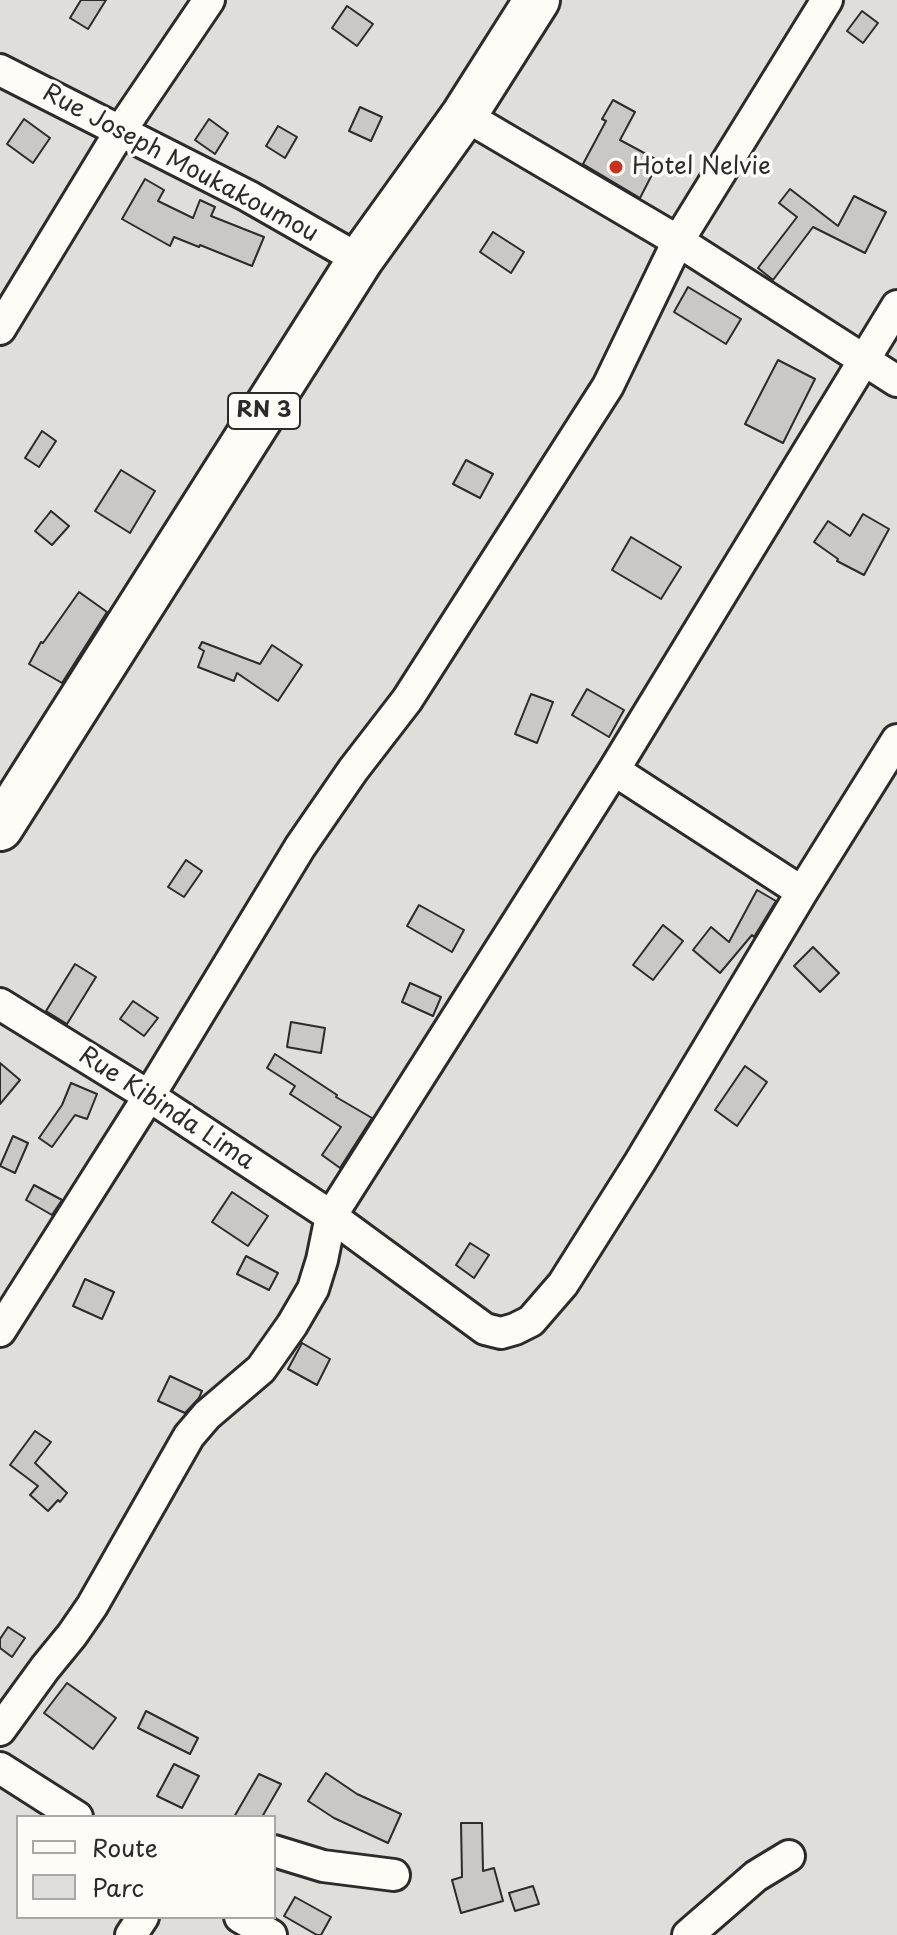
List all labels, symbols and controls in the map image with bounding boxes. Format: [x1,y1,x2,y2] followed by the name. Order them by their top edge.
[37,79,323,249] street label: Rue Joseph Moukakoumou
[632,153,771,181] place label: Hotel Nelvie
[607,158,625,176] marker: Hotel Nelvie
[228,393,300,429] road number: RN 3
[73,1042,259,1176] street label: Rue Kibinda Lima
[16,1815,276,1919] legend
[92,1829,158,1865] text: Route
[92,1869,144,1905] text: Parc

